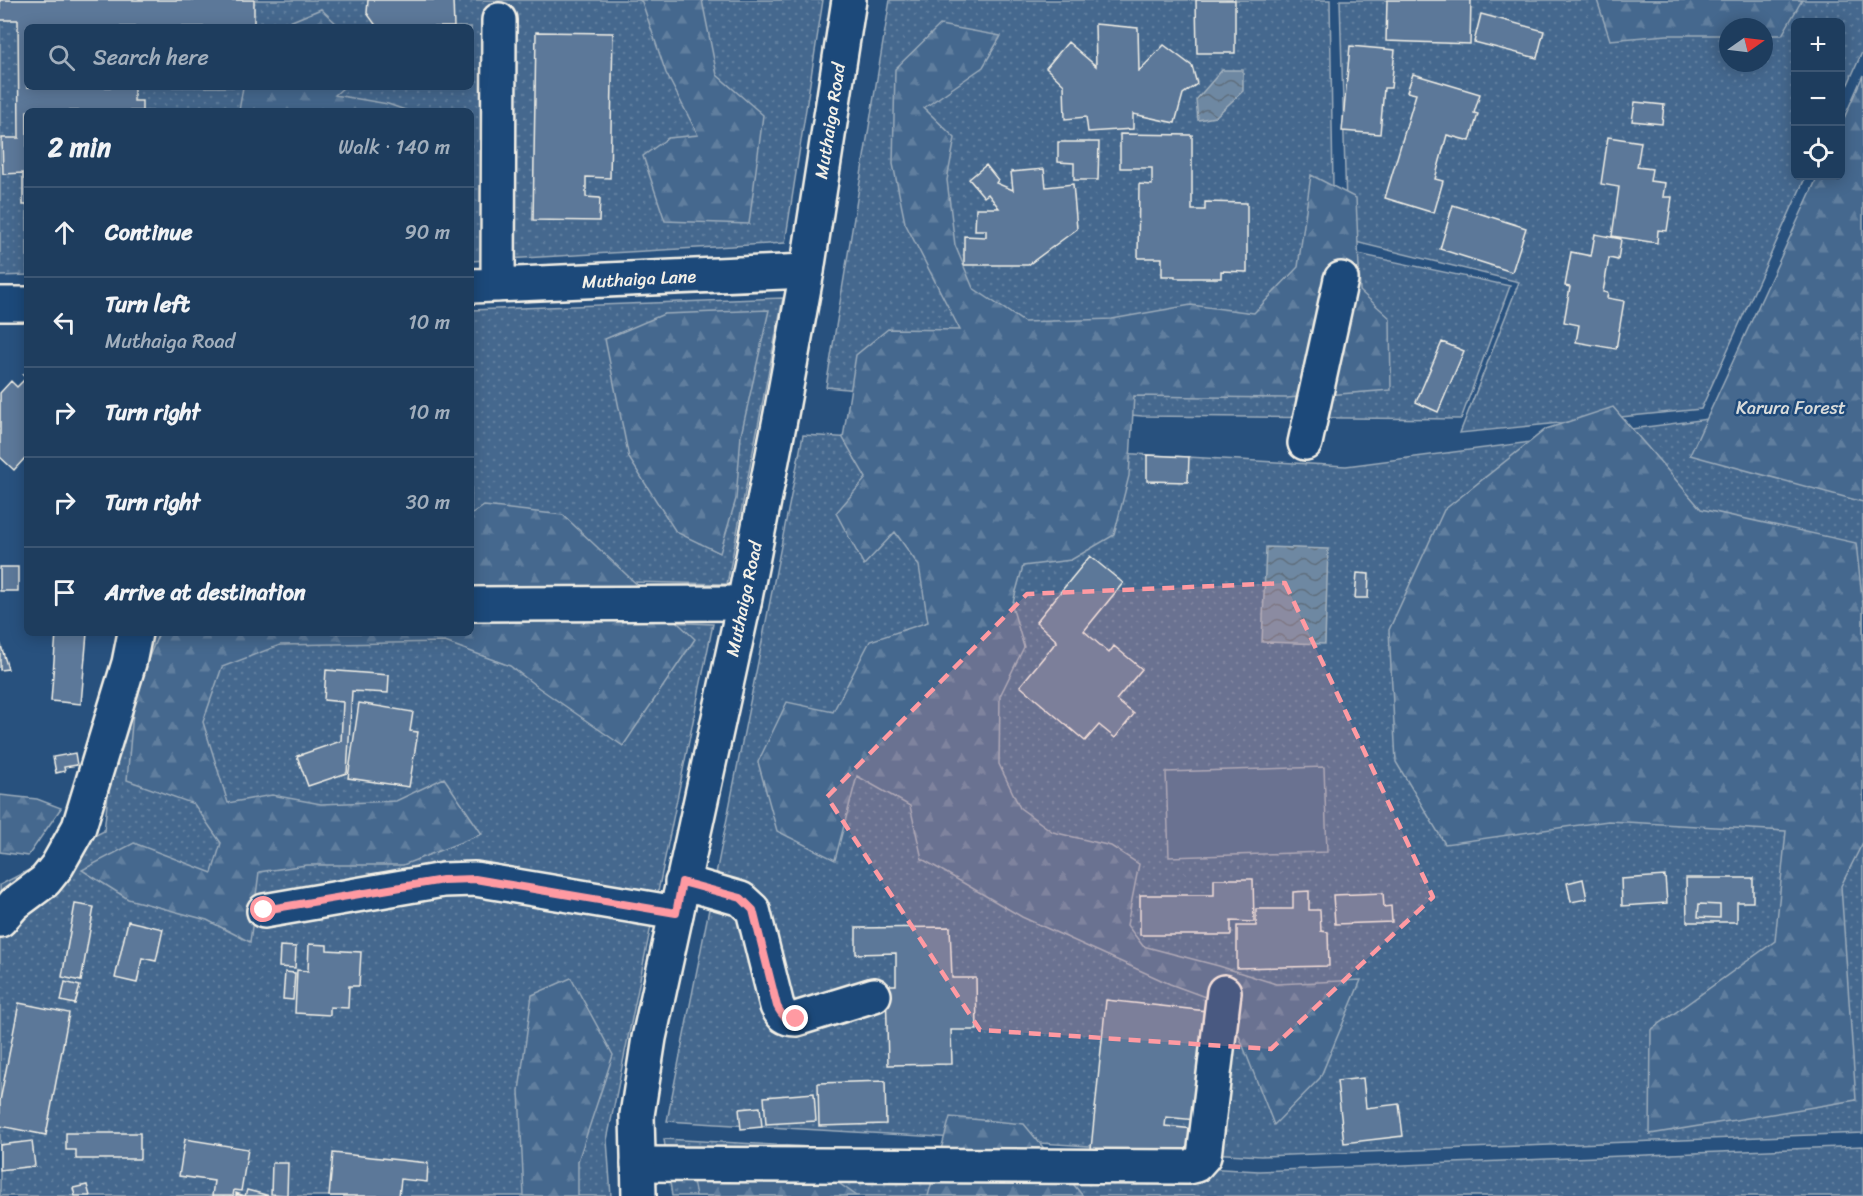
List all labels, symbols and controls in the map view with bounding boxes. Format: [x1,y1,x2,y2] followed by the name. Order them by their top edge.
[1719,18,1773,72] north arrow
[1791,18,1845,180] map controls
[1791,18,1845,72] button: +
[24,24,474,90] search box
[93,38,209,77] text: Search here
[45,41,78,74] icon: search
[805,59,855,181] street label: Muthaiga Road
[1791,72,1845,126] button: −
[48,124,111,170] text: 2 min
[1791,126,1845,180] button: locate
[338,130,450,165] text: Walk · 140 m
[105,213,193,252] text: Continue
[405,215,450,250] text: 90 m
[48,216,81,249] icon: ahead
[581,260,697,298] street label: Muthaiga Lane
[105,285,190,324] text: Turn left
[408,305,450,340] text: 10 m
[48,306,81,339] icon: left
[105,324,235,359] text: Muthaiga Road
[1736,392,1846,424] park label: Karura Forest
[105,393,200,432] text: Turn right
[408,395,450,430] text: 10 m
[48,396,81,429] icon: right
[105,483,200,522] text: Turn right
[406,485,450,520] text: 30 m
[48,486,81,519] icon: right
[716,537,772,660] street label: Muthaiga Road
[105,573,306,612] text: Arrive at destination
[48,576,81,609] icon: arrive
[250,896,276,922] route start
[782,1005,808,1031] route end

